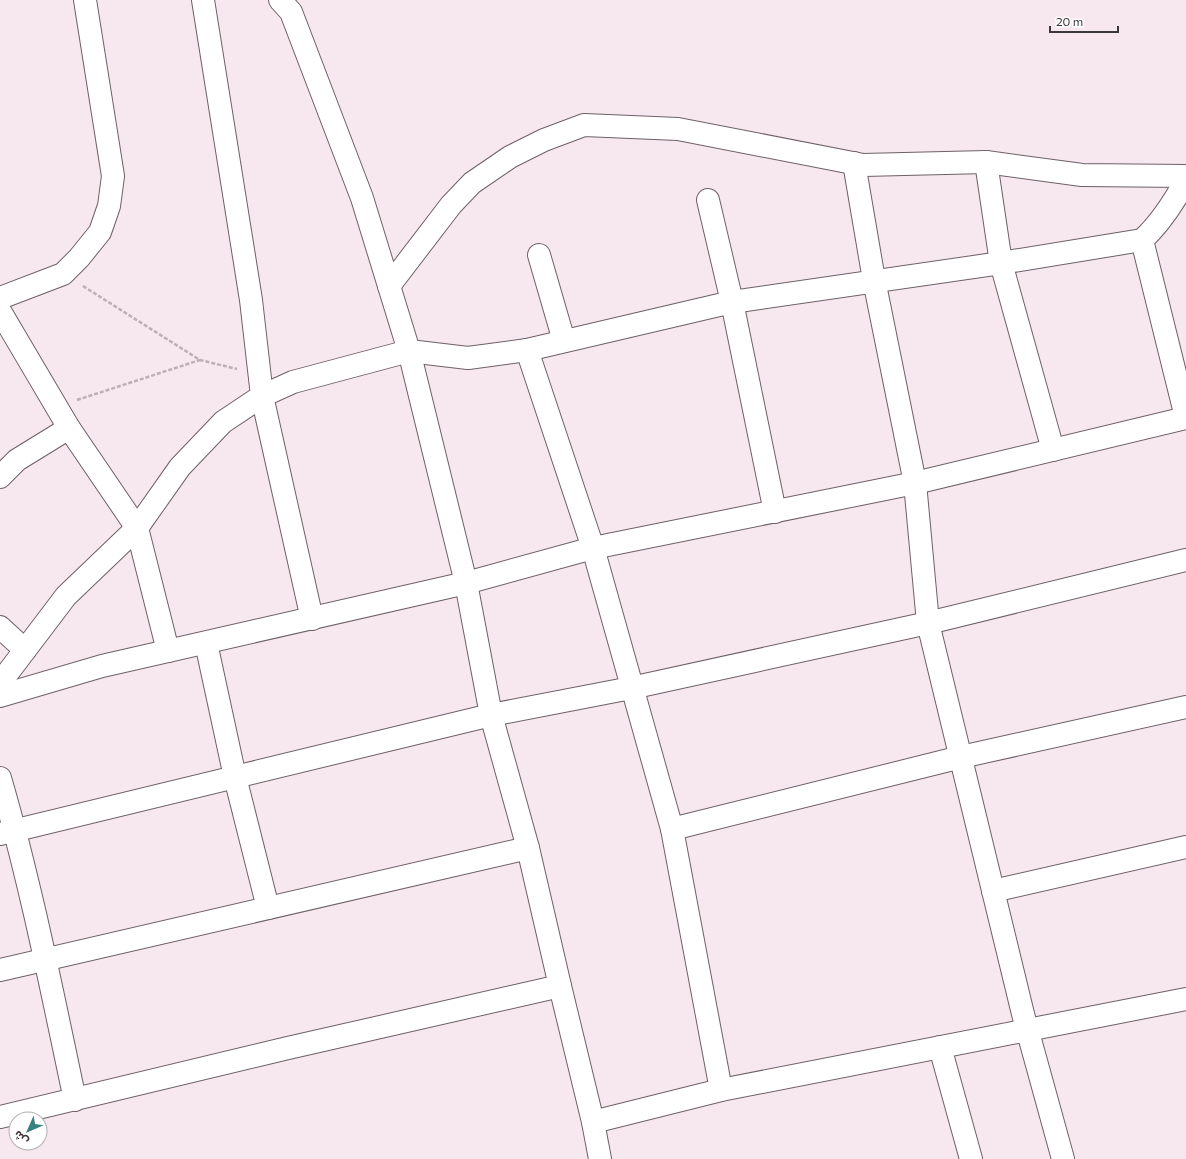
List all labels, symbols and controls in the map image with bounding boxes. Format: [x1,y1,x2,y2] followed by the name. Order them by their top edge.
[1050,8,1118,34] scale bar
[1056,14,1083,28] text: 20 m
[8,1111,48,1151] north arrow
[11,1128,31,1148] text: ش

